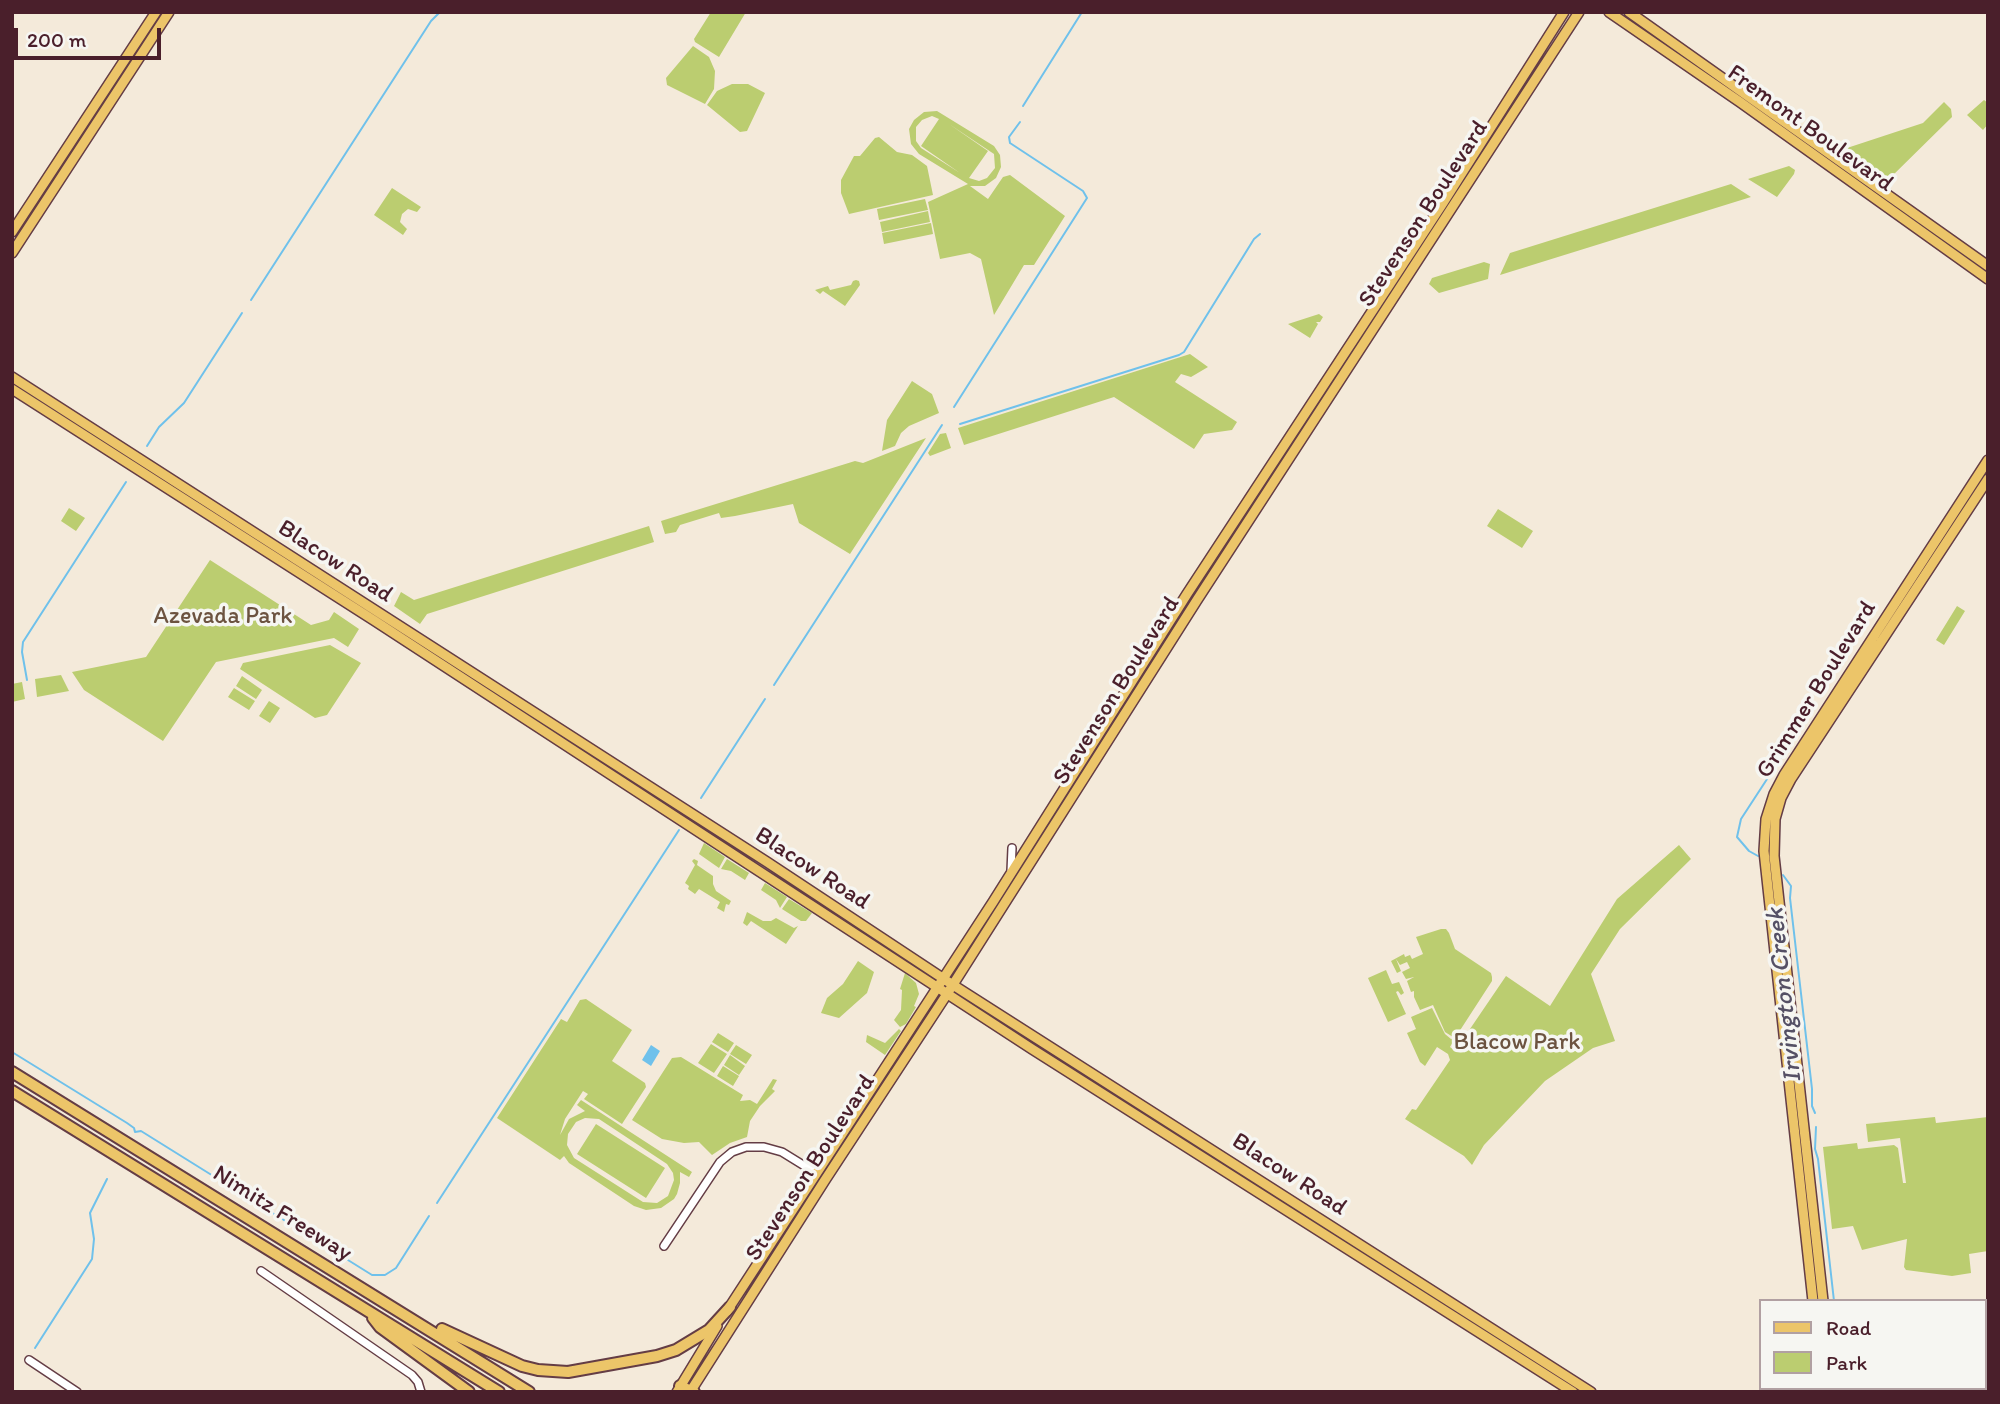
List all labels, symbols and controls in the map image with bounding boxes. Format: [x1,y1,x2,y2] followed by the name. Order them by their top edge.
[18,14,164,58] scale bar
[27,27,86,52] text: 200 m
[1721,59,1899,199] street label: Fremont Boulevard
[1353,115,1495,313] street label: Stevenson Boulevard
[272,514,398,610] street label: Blacow Road
[1047,591,1187,791] street label: Stevenson Boulevard
[1751,596,1883,784] street label: Grimmer Boulevard
[154,603,292,631] park label: Azevada Park
[749,821,875,917] street label: Blacow Road
[1760,906,1810,1084] water label: Irvington Creek
[1454,1029,1580,1057] park label: Blacow Park
[740,1069,882,1267] street label: Stevenson Boulevard
[1226,1127,1352,1223] street label: Blacow Road
[207,1160,357,1268] street label: Nimitz Freeway
[1758,1299,1986,1390] legend
[1826,1315,1871,1340] text: Road
[1826,1350,1867,1375] text: Park

